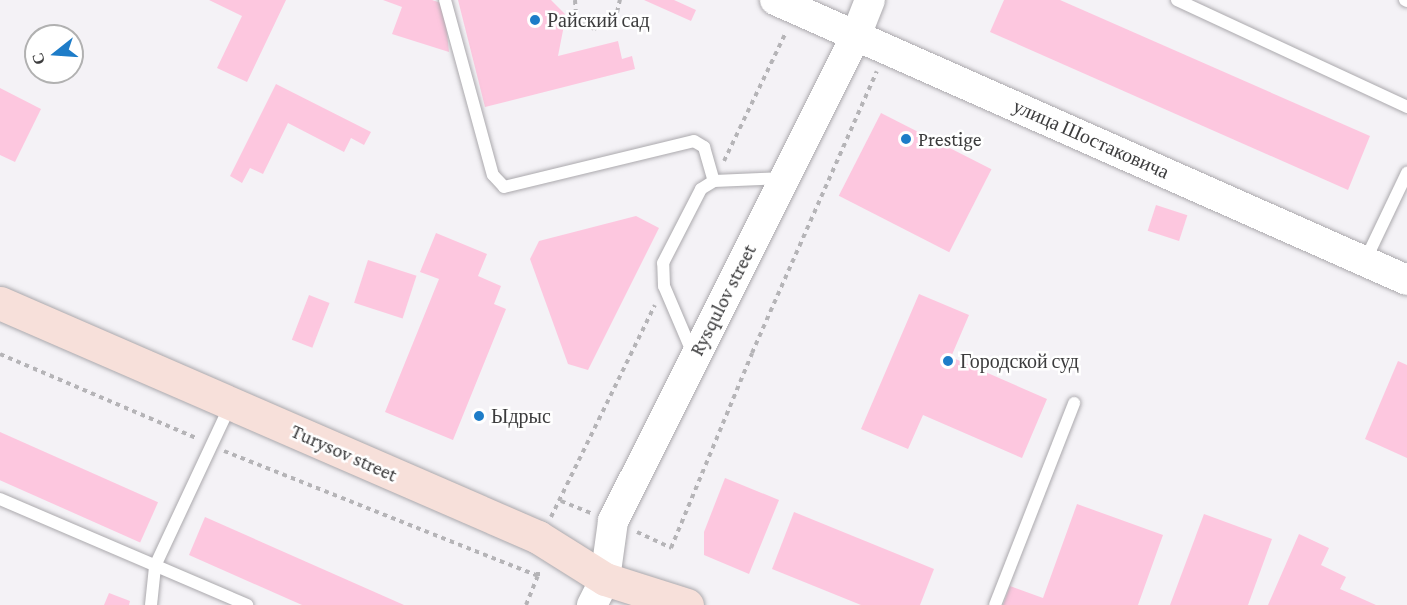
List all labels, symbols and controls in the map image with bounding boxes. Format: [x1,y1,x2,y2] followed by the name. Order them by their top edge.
[547,8,650,32] place label: Райский сад
[528,13,542,27] marker: Райский сад
[24,24,84,84] north arrow
[28,51,48,67] text: С
[1009,94,1173,184] street label: улица Шостаковича
[918,127,982,151] place label: Prestige
[899,132,913,146] marker: Prestige
[685,240,761,360] street label: Rysqulov street
[960,349,1079,373] place label: Городской суд
[941,354,955,368] marker: Городской суд
[491,404,551,428] place label: Ыдрыс
[472,409,486,423] marker: Ыдрыс
[287,419,401,487] street label: Turysov street

